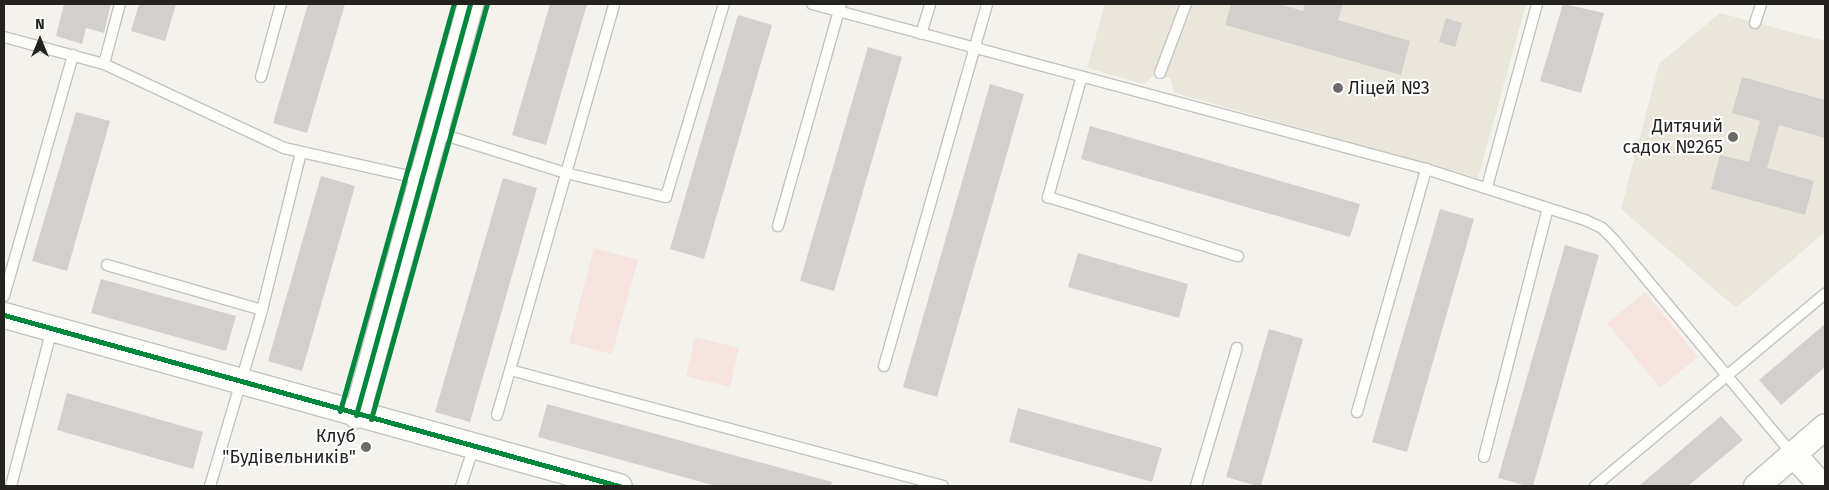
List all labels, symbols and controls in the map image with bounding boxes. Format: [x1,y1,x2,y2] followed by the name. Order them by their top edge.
[15,15,65,65] north arrow
[35,16,45,33] text: N
[1348,77,1430,99] place label: Ліцей №3
[1332,82,1344,94] marker: Ліцей №3
[1623,116,1723,158] place label: Дитячий садок №265
[1727,131,1739,143] marker: Дитячий садок №265
[222,426,356,468] place label: Клуб "Будівельників"
[360,441,372,453] marker: Клуб "Будівельників"

